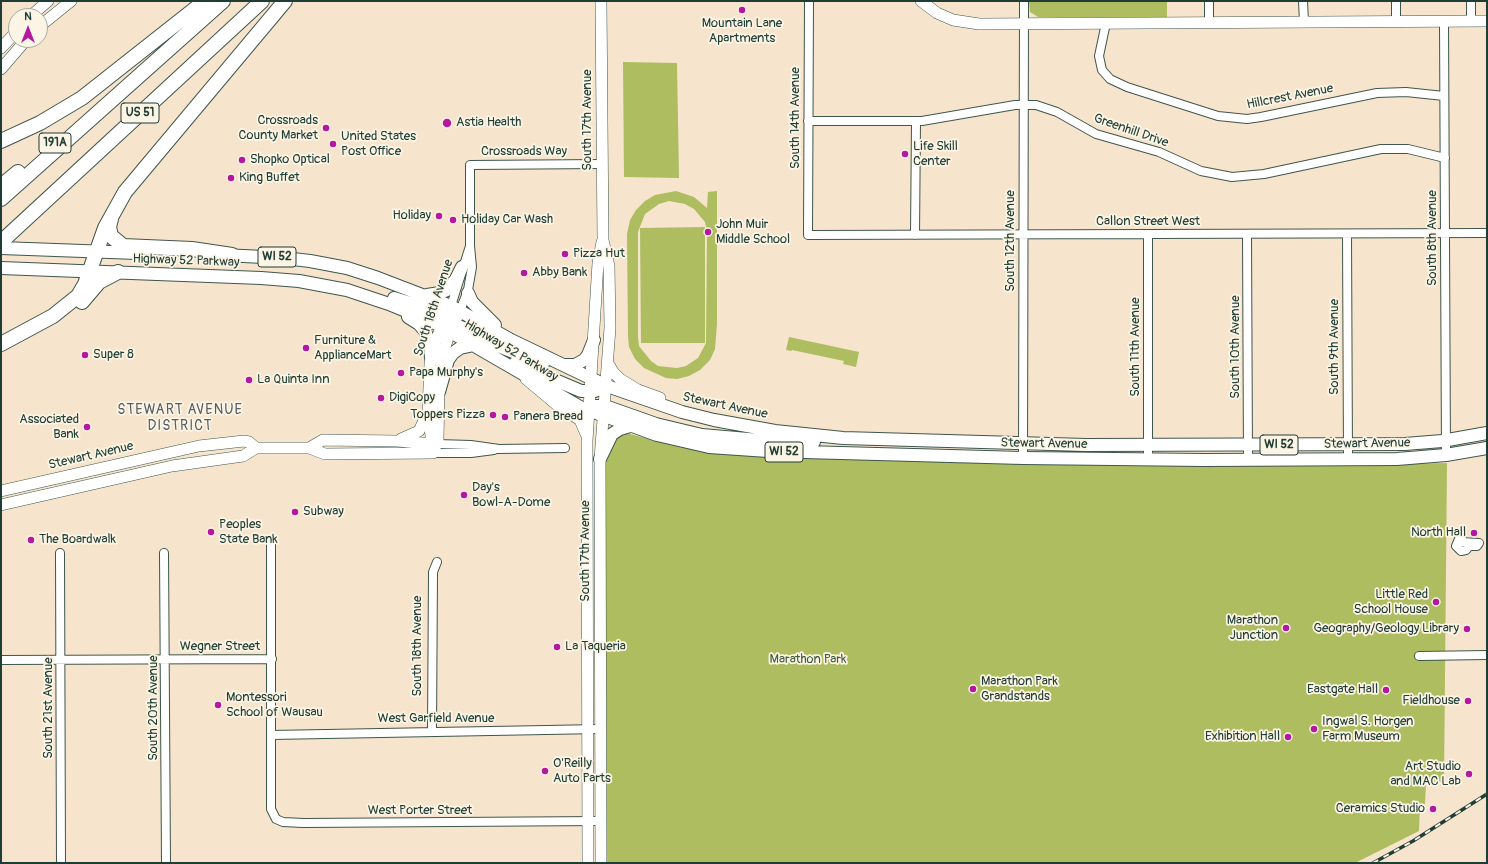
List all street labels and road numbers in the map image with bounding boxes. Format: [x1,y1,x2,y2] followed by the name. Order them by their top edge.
[788,67,804,169] street label: South 14th Avenue
[580,69,596,171] street label: South 17th Avenue
[1245,81,1335,113] street label: Hillcrest Avenue
[121,103,159,123] road number: US 51
[1091,111,1171,151] street label: Greenhill Drive
[39,133,71,153] road number: 191A
[481,144,567,160] street label: Crossroads Way
[1003,190,1019,292] street label: South 12th Avenue
[1425,190,1441,286] street label: South 8th Avenue
[1096,214,1200,230] street label: Callon Street West
[258,247,296,267] road number: WI 52
[132,251,240,271] street label: Highway 52 Parkway
[411,258,457,358] street label: South 18th Avenue
[1228,295,1244,399] street label: South 10th Avenue
[1128,297,1144,397] street label: South 11th Avenue
[1327,299,1343,395] street label: South 9th Avenue
[461,317,561,385] street label: Highway 52 Parkway
[681,389,769,423] street label: Stewart Avenue
[1001,435,1087,453] street label: Stewart Avenue
[1260,435,1298,455] road number: WI 52
[1324,435,1410,453] street label: Stewart Avenue
[47,439,135,473] street label: Stewart Avenue
[765,442,803,462] road number: WI 52
[578,500,594,602] street label: South 17th Avenue
[410,595,426,697] street label: South 18th Avenue
[180,639,260,655] street label: Wegner Street
[146,655,162,761] street label: South 20th Avenue
[41,657,57,759] street label: South 21st Avenue
[378,711,494,727] street label: West Garfield Avenue
[368,803,472,819] street label: West Porter Street

